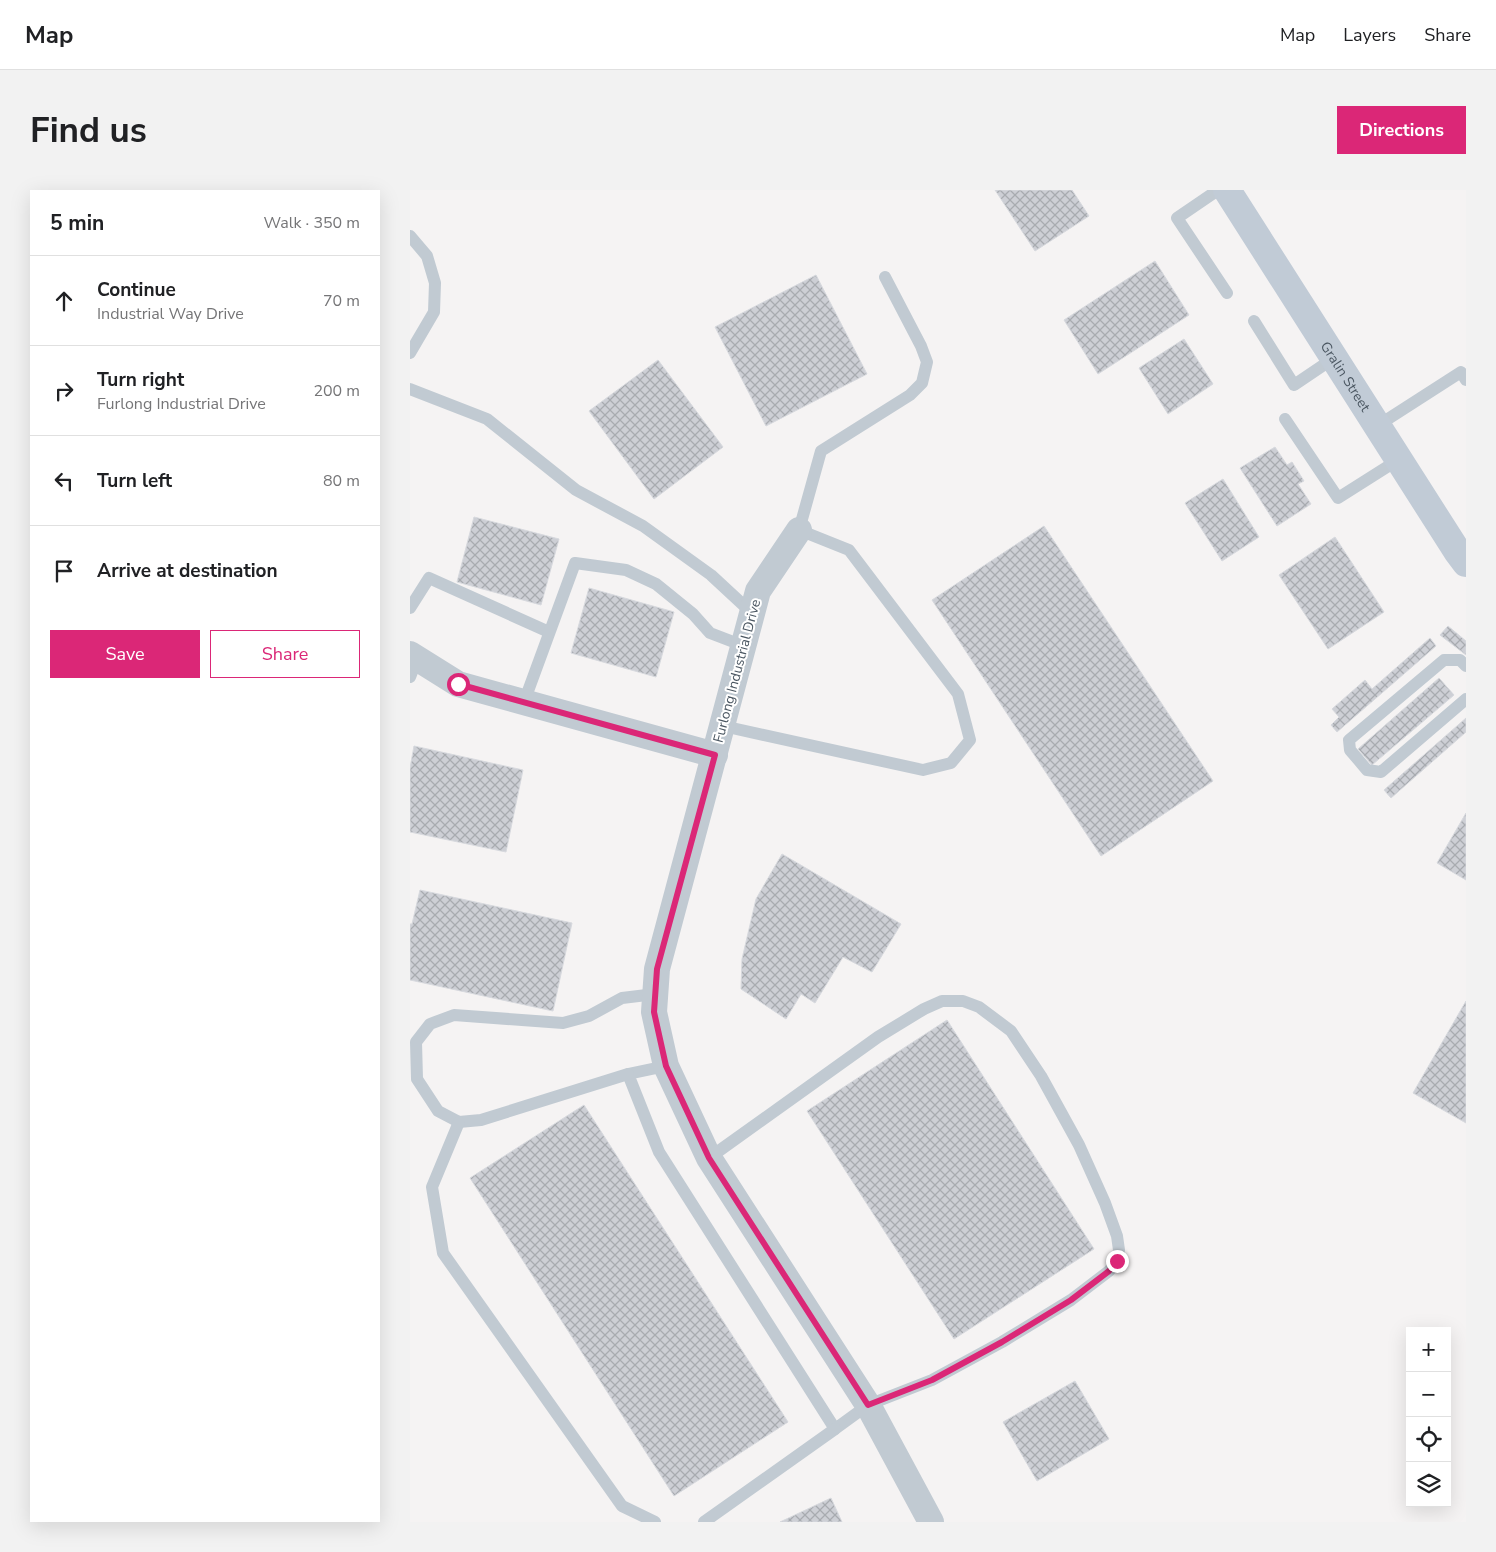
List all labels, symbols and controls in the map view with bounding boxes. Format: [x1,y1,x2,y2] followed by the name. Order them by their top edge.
[25,19,73,51] text: Map
[1280,23,1315,47] text: Map
[1343,23,1396,47] text: Layers
[1424,23,1471,47] text: Share
[1337,106,1466,154] button: Directions
[30,107,147,154] text: Find us
[50,209,104,237] text: 5 min
[264,212,360,234] text: Walk · 350 m
[97,277,176,303] text: Continue
[50,287,78,315] icon: ahead
[323,290,360,312] text: 70 m
[97,303,244,325] text: Industrial Way Drive
[1316,338,1375,415] street label: Gralin Street
[97,367,184,393] text: Turn right
[50,377,78,405] icon: right
[313,380,360,402] text: 200 m
[97,393,266,415] text: Furlong Industrial Drive
[50,467,78,495] icon: left
[97,468,172,494] text: Turn left
[323,470,360,492] text: 80 m
[50,557,78,585] icon: arrive
[97,558,278,584] text: Arrive at destination
[709,597,765,745] street label: Furlong Industrial Drive
[50,630,200,678] button: Save
[210,630,360,678] button: Share
[447,673,470,696] route start
[1106,1250,1129,1273] route end
[1406,1327,1451,1507] map controls
[1406,1327,1451,1372] button: +
[1406,1372,1451,1417] button: −
[1406,1417,1451,1462] button: locate
[1406,1462,1451,1507] button: layers

